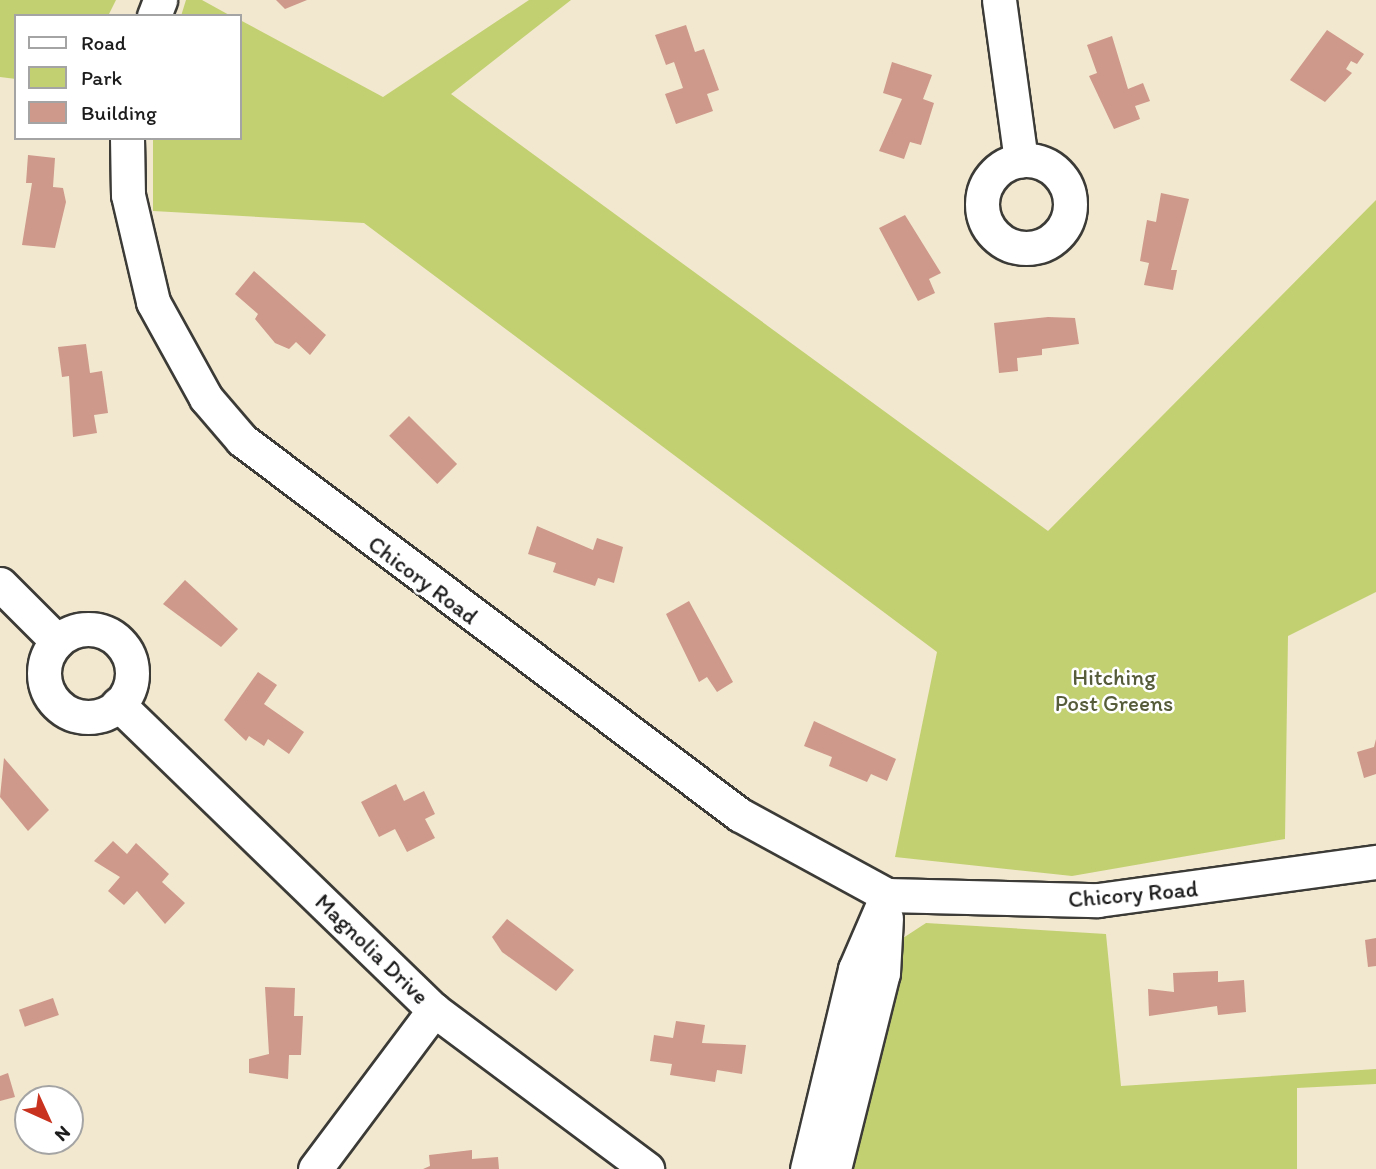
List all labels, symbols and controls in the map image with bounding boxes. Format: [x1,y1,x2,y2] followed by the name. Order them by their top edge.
[14,14,242,140] legend
[81,30,126,55] text: Road
[81,65,122,90] text: Park
[81,100,157,125] text: Building
[363,530,483,630] street label: Chicory Road
[1055,663,1173,717] park label: Hitching Post Greens
[1067,875,1199,913] street label: Chicory Road
[309,888,435,1010] street label: Magnolia Drive
[14,1085,84,1155] north arrow
[50,1121,75,1146] text: N

